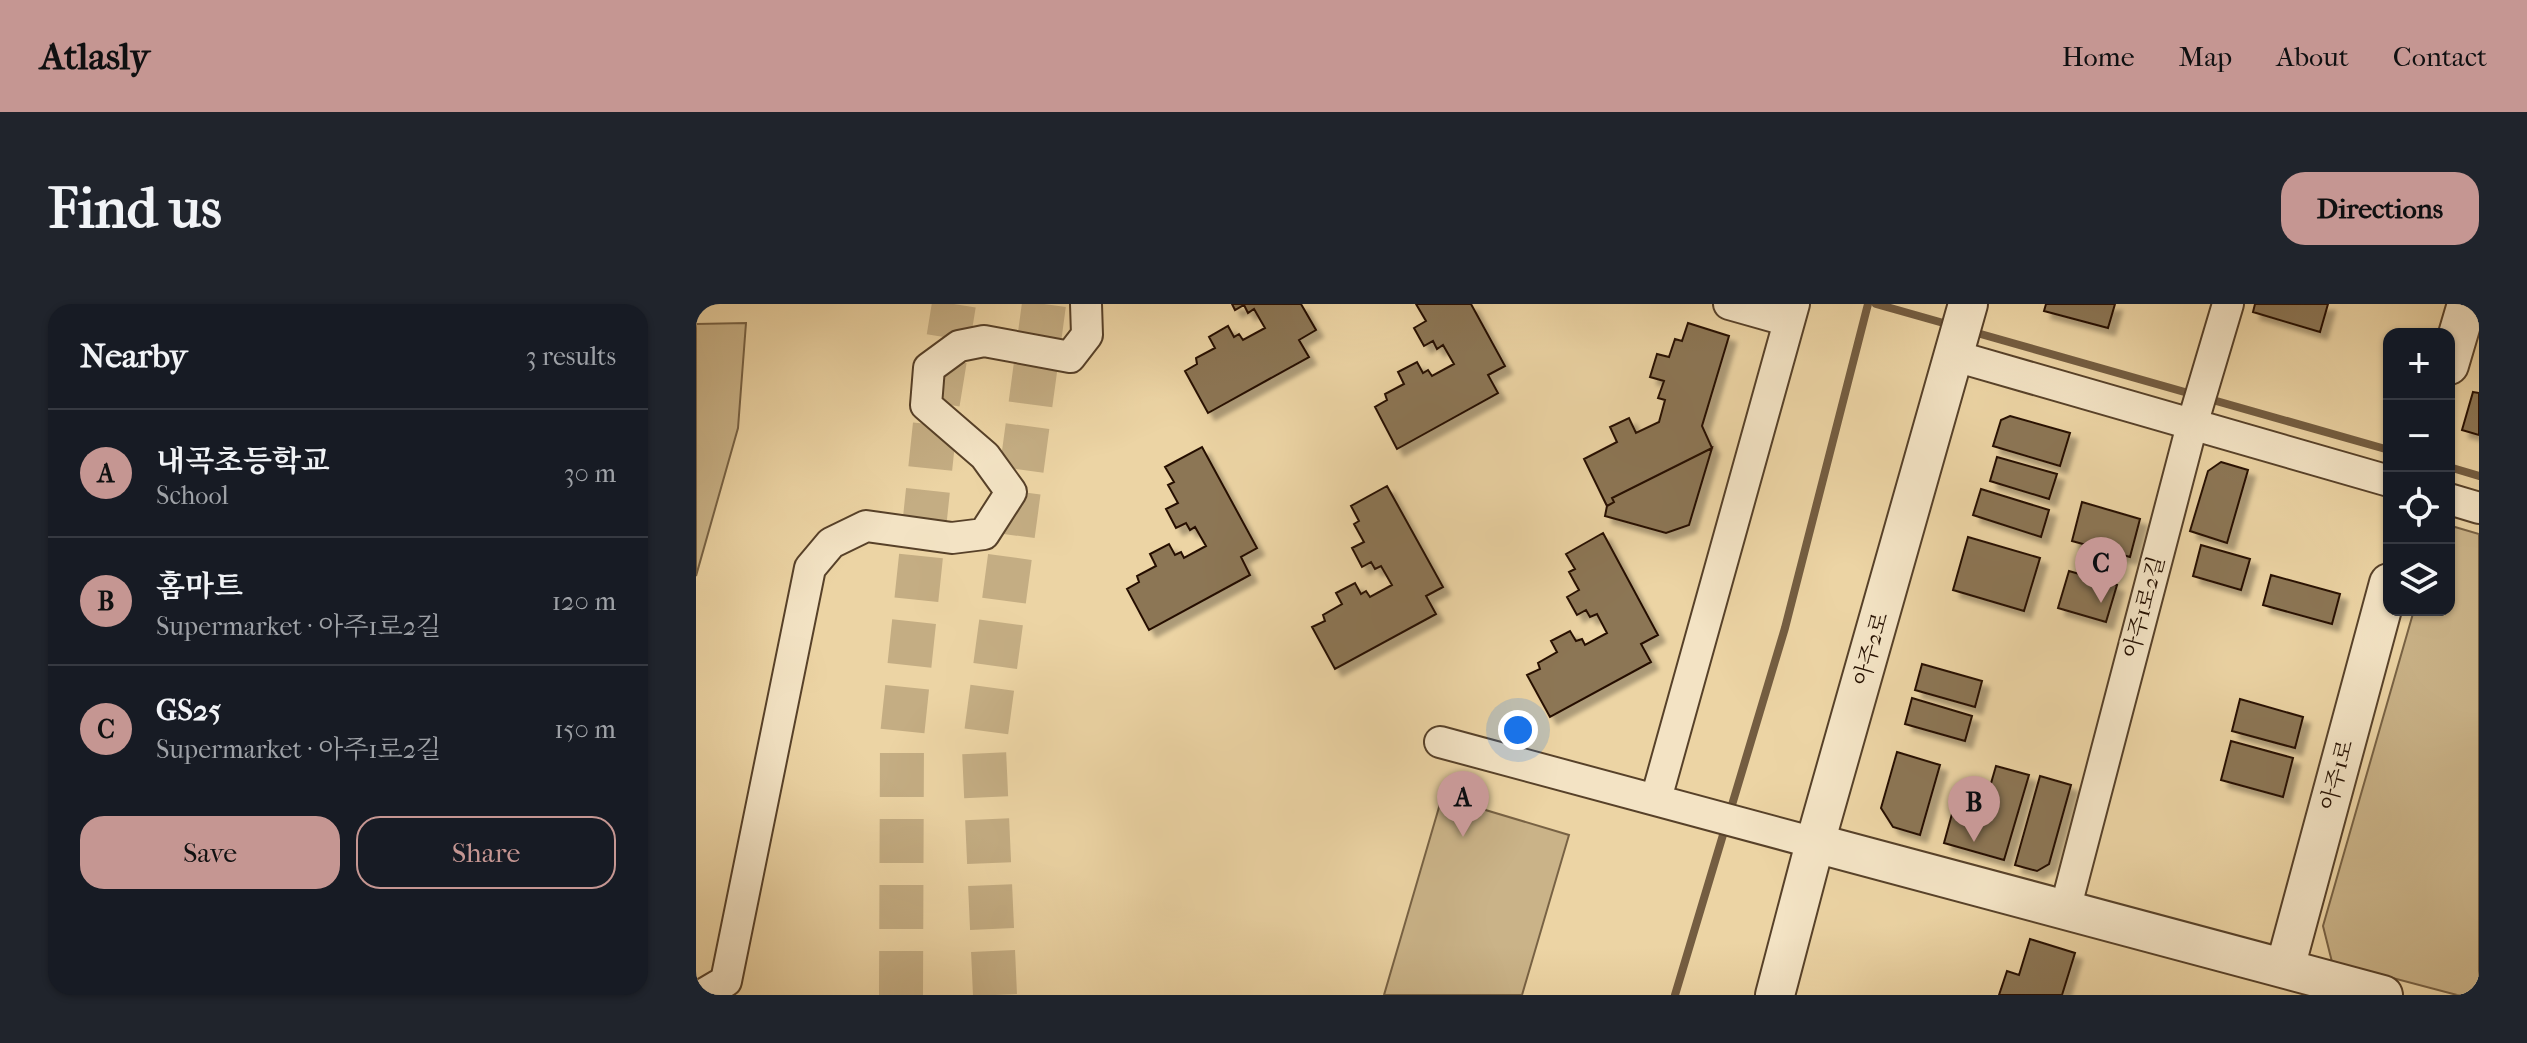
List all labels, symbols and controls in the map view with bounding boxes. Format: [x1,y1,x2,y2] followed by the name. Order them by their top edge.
[40,34,150,79] text: Atlasly
[2062,40,2135,73] text: Home
[2179,40,2232,73] text: Map
[2276,40,2349,73] text: About
[2393,40,2487,73] text: Contact
[2281,172,2479,245] button: Directions
[48,176,222,241] text: Find us
[2383,328,2455,616] map controls
[2383,328,2455,400] button: +
[80,336,187,376] text: Nearby
[526,341,616,372] text: 3 results
[2383,400,2455,472] button: −
[156,444,330,479] text: 내곡초등학교
[98,458,114,489] text: A
[564,458,616,489] text: 30 m
[2383,472,2455,544] button: locate
[156,480,229,511] text: School
[2075,537,2127,603] pin: C
[2383,544,2455,616] button: layers
[2118,553,2170,661] street label: 아주1로2길
[156,569,243,604] text: 홈마트
[98,586,114,617] text: B
[552,586,616,617] text: 120 m
[1848,609,1894,689] street label: 아주2로
[156,611,441,642] text: Supermarket · 아주1로2길
[156,693,221,728] text: GS25
[1498,710,1538,750] your location
[97,714,115,745] text: C
[554,714,616,745] text: 150 m
[156,734,441,765] text: Supermarket · 아주1로2길
[2315,737,2359,813] street label: 아주1로
[1437,771,1489,837] pin: A
[1948,776,2000,842] pin: B
[80,816,340,889] button: Save
[356,816,616,889] button: Share

